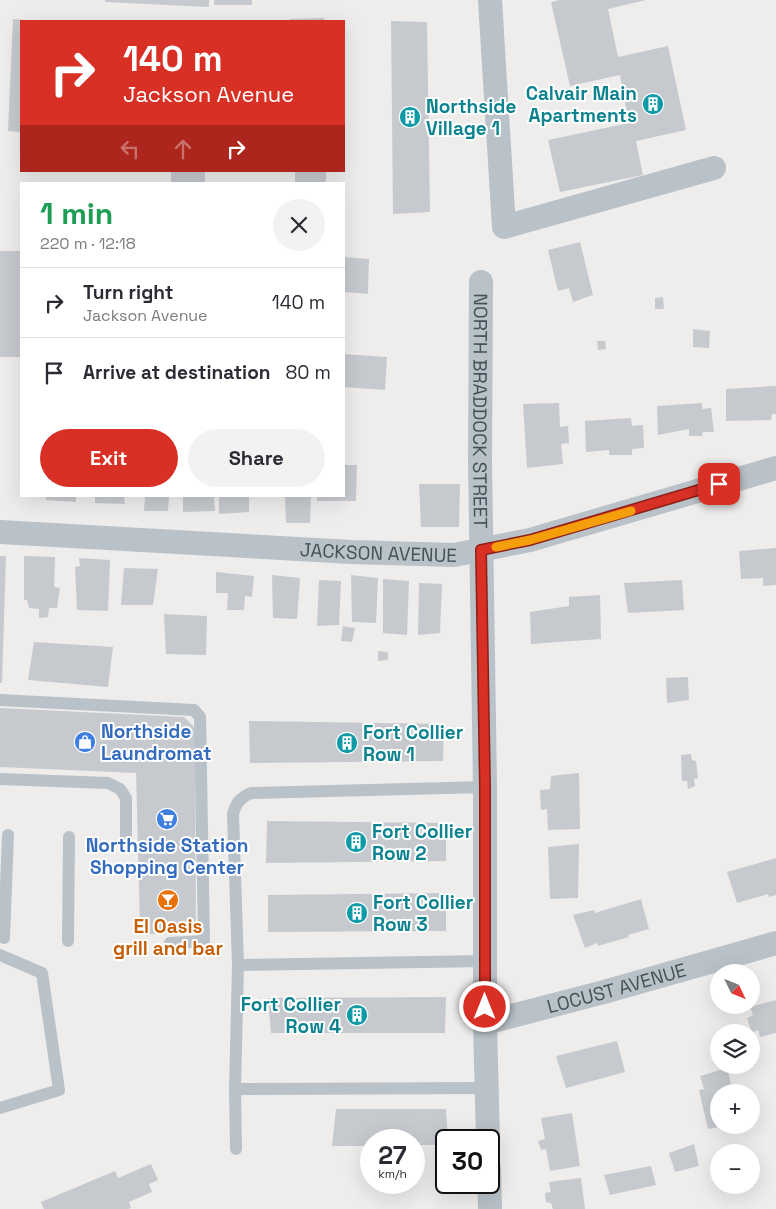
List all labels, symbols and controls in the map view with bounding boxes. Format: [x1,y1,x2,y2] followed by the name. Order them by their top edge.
[123,37,223,81] text: 140 m
[40,40,105,105] icon: right
[123,80,294,108] text: Jackson Avenue
[526,81,637,128] place label: Calvair Main Apartments
[641,92,665,116] building icon: Calvair Main Apartments
[426,94,516,141] place label: Northside Village 1
[398,105,422,129] building icon: Northside Village 1
[116,135,144,163] icon: left
[169,135,197,163] icon: ahead
[222,135,250,163] icon: right
[40,194,113,233] text: 1 min
[273,199,325,251] button: close
[40,233,136,254] text: 220 m · 12:18
[83,280,173,305] text: Turn right
[40,289,68,317] icon: right
[272,290,325,315] text: 140 m
[467,293,494,529] street label: NORTH BRADDOCK STREET
[83,305,208,326] text: Jackson Avenue
[40,359,68,387] icon: arrive
[83,360,271,385] text: Arrive at destination
[286,360,331,385] text: 80 m
[40,429,178,487] button: Exit
[188,429,325,487] button: Share
[698,463,740,505] pin
[705,470,733,498] icon: arrive
[299,537,457,568] street label: JACKSON AVENUE
[101,719,212,766] place label: Northside Laundromat
[363,720,463,767] place label: Fort Collier Row 1
[73,730,97,754] shop icon: Northside Laundromat
[335,731,359,755] building icon: Fort Collier Row 1
[155,807,179,831] supermarket icon: Northside Station Shopping Center
[372,819,472,866] place label: Fort Collier Row 2
[344,830,368,854] building icon: Fort Collier Row 2
[86,833,248,880] place label: Northside Station Shopping Center
[156,888,180,912] bar icon: El Oasis grill and bar
[373,890,473,937] place label: Fort Collier Row 3
[345,901,369,925] building icon: Fort Collier Row 3
[113,914,223,961] place label: El Oasis grill and bar
[544,957,689,1019] street label: LOCUST AVENUE
[710,964,760,1014] north arrow
[710,964,760,1194] map controls
[458,980,510,1032] position arrow
[241,992,341,1039] place label: Fort Collier Row 4
[345,1003,369,1027] building icon: Fort Collier Row 4
[710,1024,760,1074] button: layers
[710,1084,760,1134] button: +
[435,1129,500,1194] speed limit sign: 30
[378,1139,407,1171] text: 27
[710,1144,760,1194] button: −
[378,1166,407,1182] text: km/h

